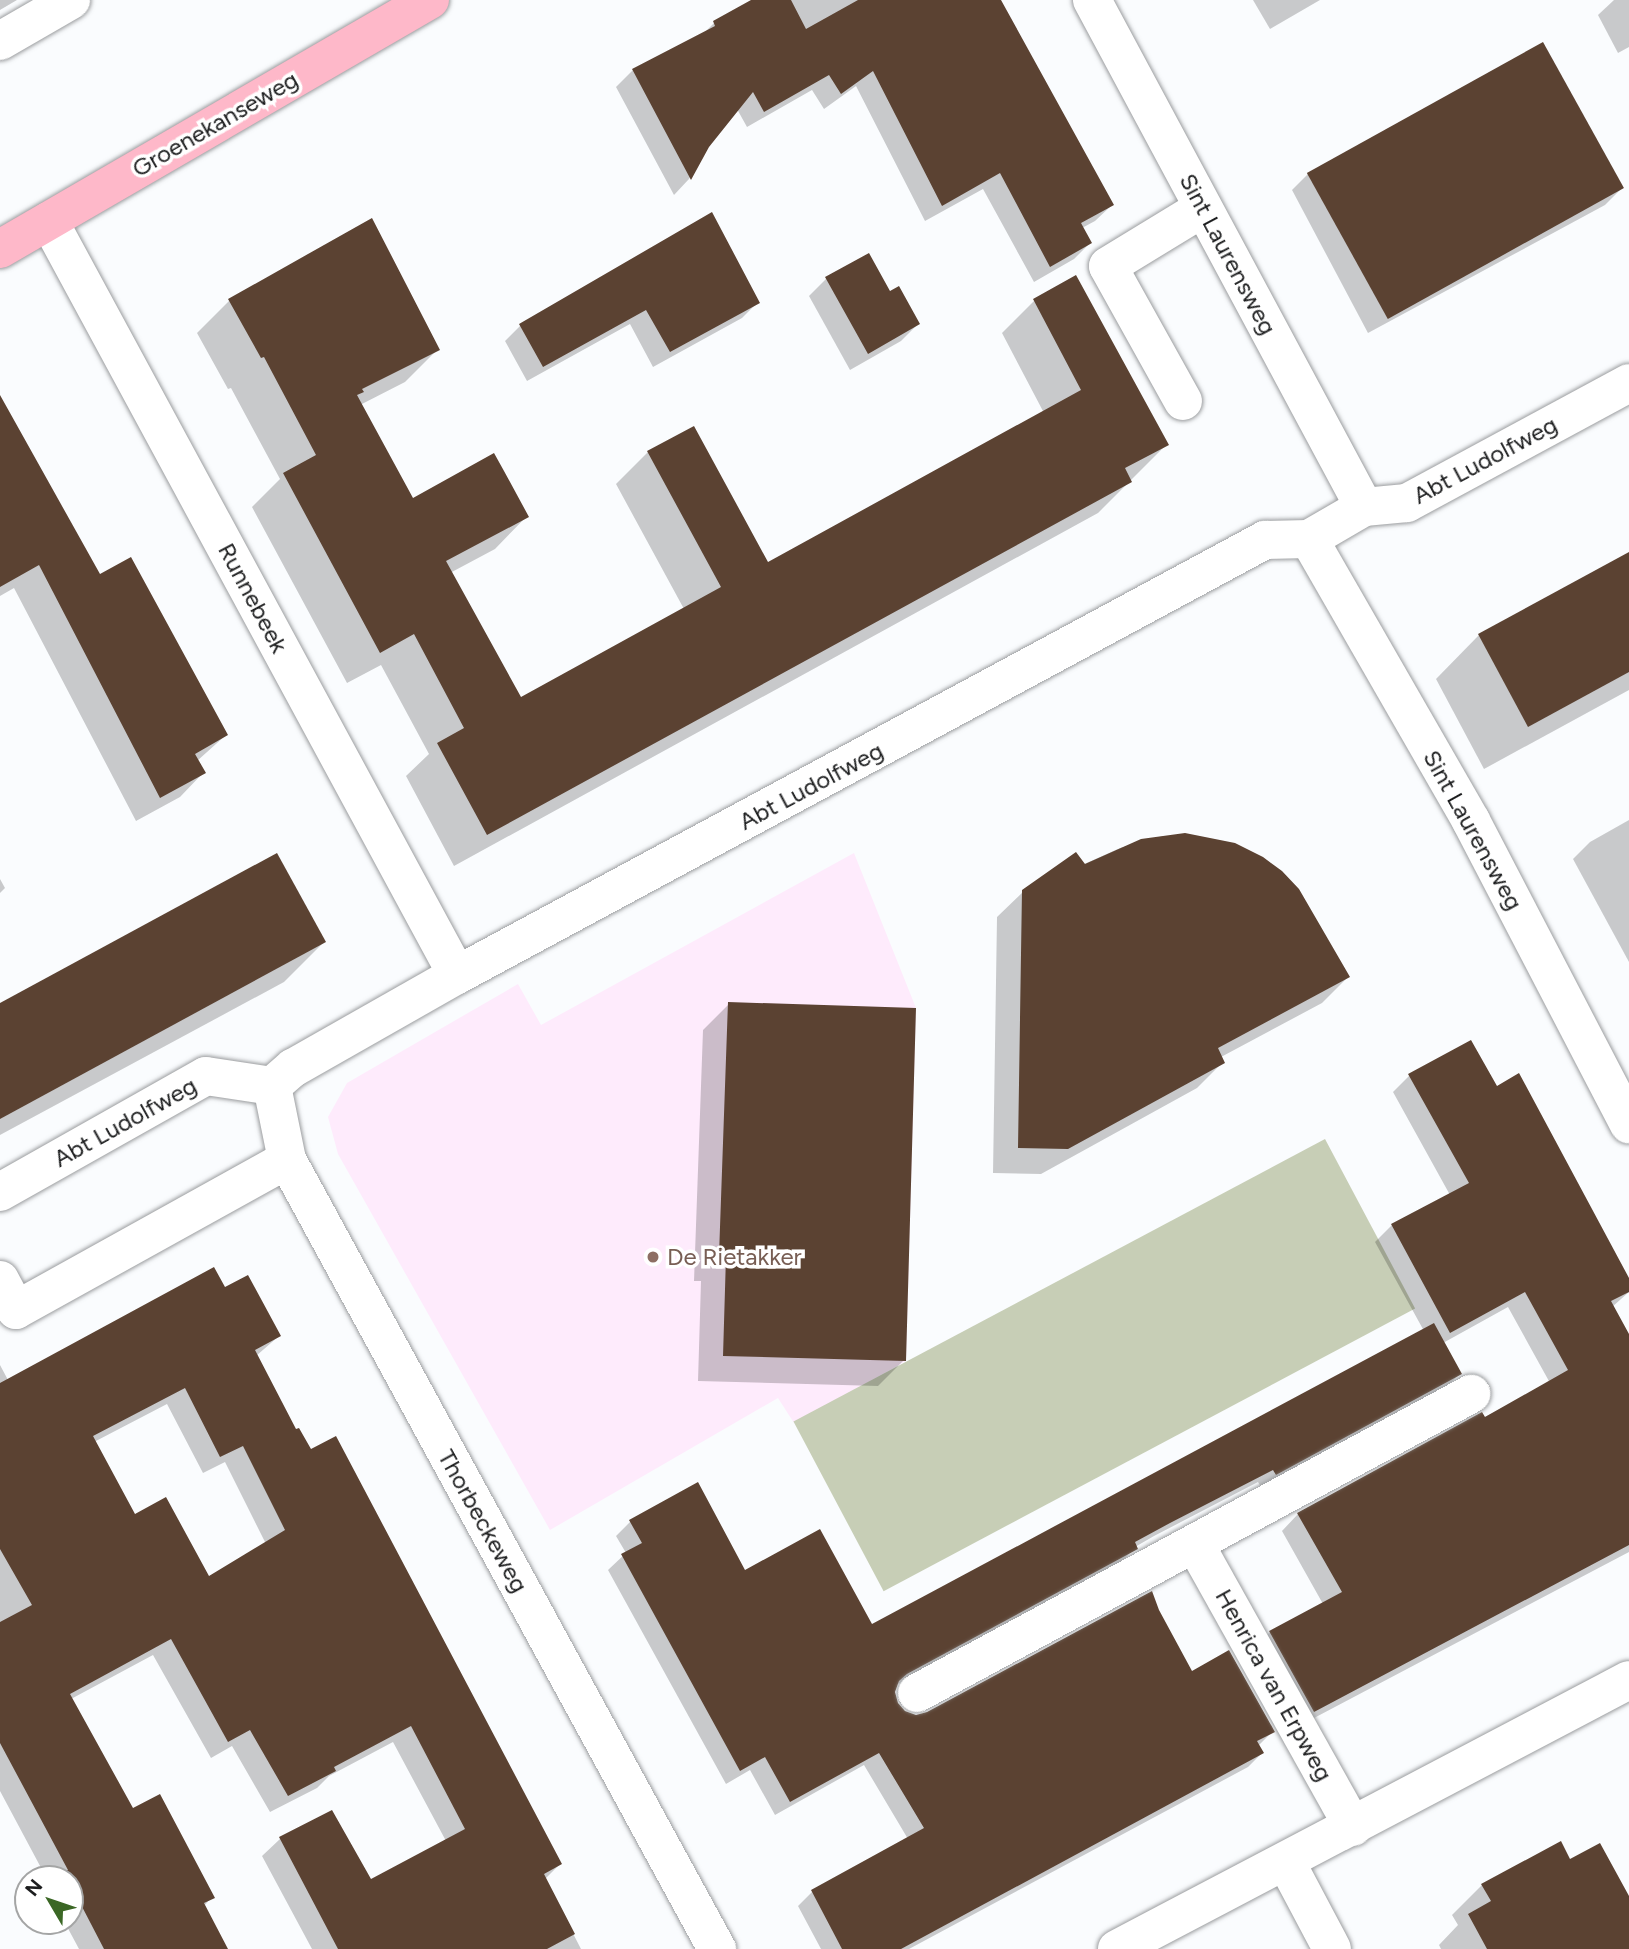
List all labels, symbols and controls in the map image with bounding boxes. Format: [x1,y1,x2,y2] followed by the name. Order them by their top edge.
[127,65,303,183] street label: Groenekanseweg
[1173,169,1283,339] street label: Sint Laurensweg
[1408,410,1562,510] street label: Abt Ludolfweg
[212,538,294,658] street label: Runnebeek
[734,736,888,836] street label: Abt Ludolfweg
[1417,745,1529,915] street label: Sint Laurensweg
[48,1071,202,1173] street label: Abt Ludolfweg
[667,1243,802,1271] place label: De Rietakker
[645,1249,661,1265] marker: De Rietakker
[432,1445,534,1597] street label: Thorbeckeweg
[1209,1584,1339,1786] street label: Henrica van Erpweg
[14,1865,84,1935] north arrow
[20,1875,47,1901] text: N

